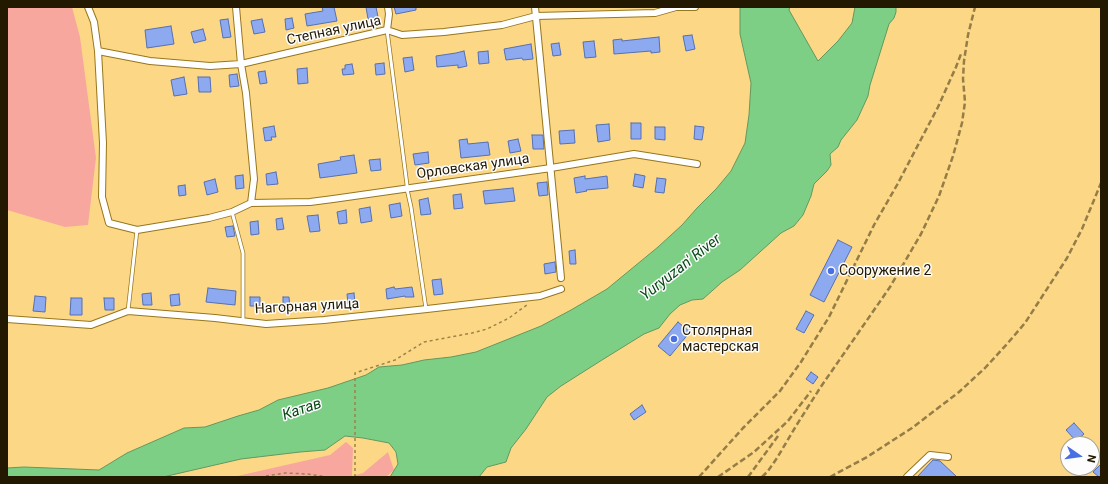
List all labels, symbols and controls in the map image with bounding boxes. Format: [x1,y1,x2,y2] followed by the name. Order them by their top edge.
[285,13,383,49] street label: Степная улица
[416,151,530,183] street label: Орловская улица
[637,231,725,305] water label: Yuryuzan' River
[839,263,931,279] place label: Сооружение 2
[826,266,836,276] marker: Сооружение 2
[254,296,360,318] street label: Нагорная улица
[682,323,759,356] place label: Столярная мастерская
[669,334,679,344] marker: Столярная мастерская
[280,395,324,425] water label: Катав
[1060,436,1100,476] north arrow
[1084,453,1098,464] text: N

